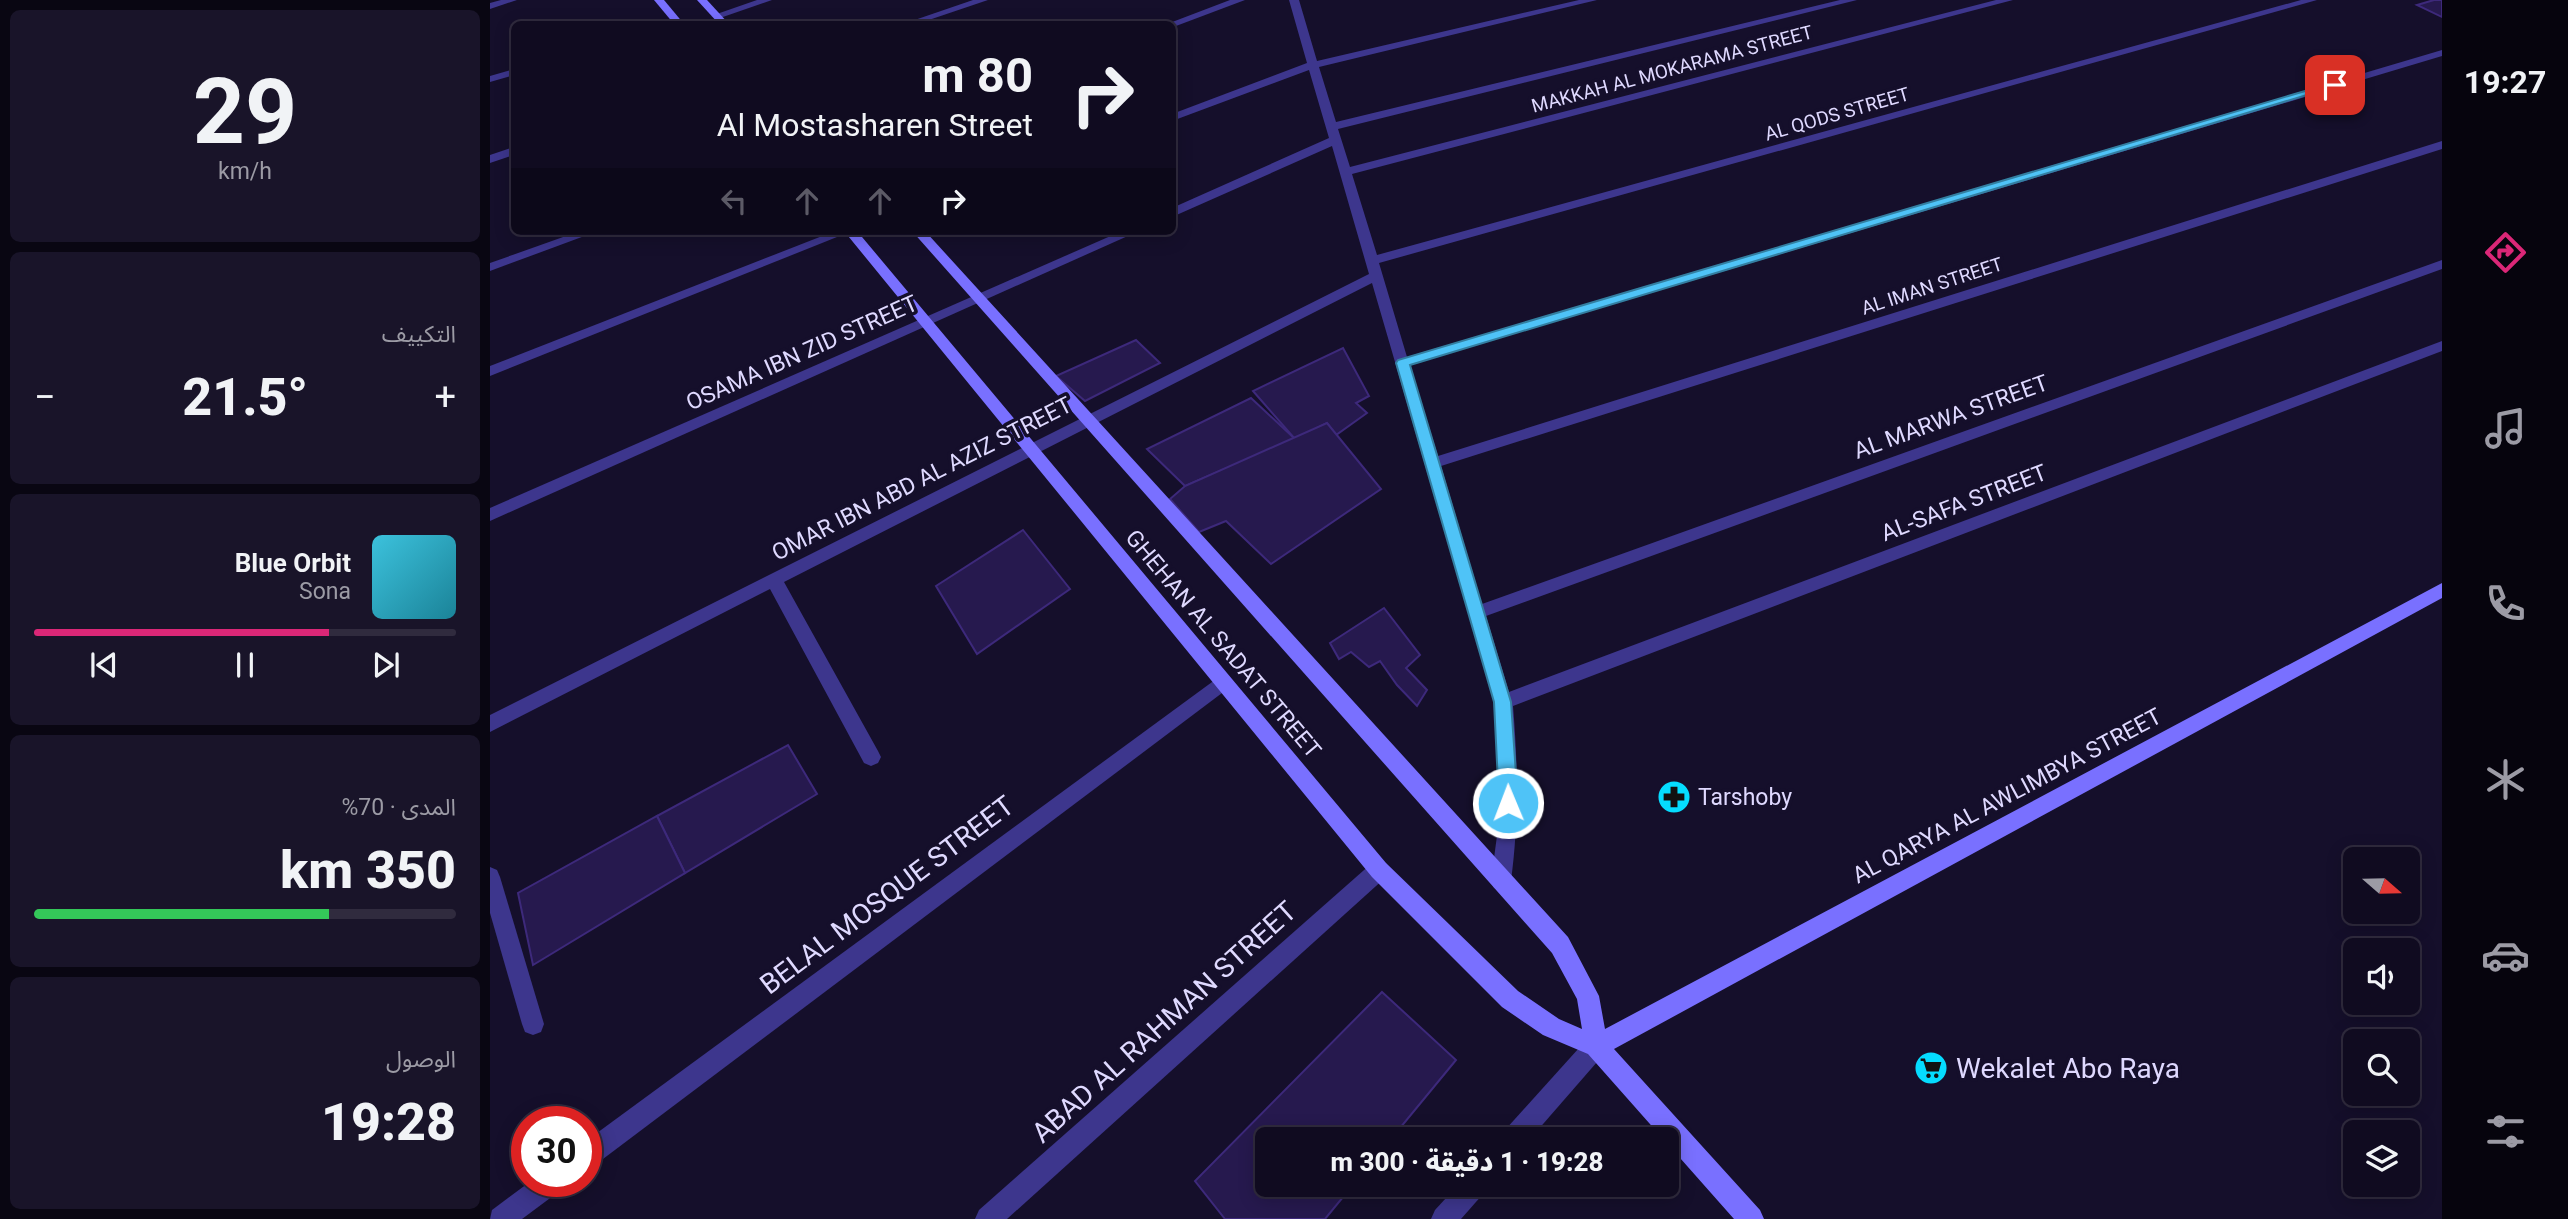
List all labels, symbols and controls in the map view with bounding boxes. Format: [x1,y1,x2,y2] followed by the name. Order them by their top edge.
[1529,20,1815,118] street label: MAKKAH AL MOKARAMA STREET
[922,47,1033,104] text: 80 m
[1057,49,1148,140] icon: right
[2305,55,2365,115] pin
[193,59,297,165] text: 29
[2464,63,2546,101] text: 19:27
[2316,66,2354,104] icon: arrive
[1762,82,1912,146] street label: AL QODS STREET
[717,106,1033,144] text: Al Mostasharen Street
[218,158,272,185] text: km/h
[715,182,753,220] icon: left
[788,182,826,220] icon: ahead
[861,182,899,220] icon: ahead
[934,182,972,220] icon: right
[2481,228,2530,277] icon: directions
[1858,252,2006,320] street label: AL IMAN STREET
[682,290,922,416] street label: OSAMA IBN ZID STREET
[382,321,456,348] text: التكييف
[182,367,308,428] text: 21.5°
[1850,369,2052,465] street label: AL MARWA STREET
[34,375,56,419] text: −
[434,375,456,419] text: +
[767,391,1077,567] street label: OMAR IBN ABD AL AZIZ STREET
[2481,404,2530,453] icon: music
[1877,459,2051,547] street label: AL-SAFA STREET
[1120,524,1327,764] street label: GHEHAN AL SADAT STREET
[235,548,351,578] text: Blue Orbit
[299,578,351,605] text: Sona
[2481,579,2530,628] icon: phone
[85,646,123,684] icon: previous
[226,646,264,684] icon: pause
[367,646,405,684] icon: next
[1848,703,2166,889] street label: AL QARYA AL AWLIMBYA STREET
[2481,755,2530,804] icon: climate
[1471,766,1545,840] position arrow
[1655,778,1693,816] pharmacy icon: Tarshoby
[1698,784,1792,811] place label: Tarshoby
[754,789,1021,1001] street label: BELAL MOSQUE STREET
[341,794,456,821] text: المدى · 70%
[280,840,456,901] text: 350 km
[2343,847,2420,924] north arrow
[2343,847,2420,1197] map controls
[1025,894,1303,1149] street label: ABAD AL RAHMAN STREET
[2481,931,2530,980] icon: car
[2343,938,2420,1015] button: sound
[2343,1029,2420,1106] button: search
[386,1046,456,1073] text: الوصول
[1912,1049,1950,1087] supermarket icon: Wekalet Abo Raya
[1956,1052,2180,1085] place label: Wekalet Abo Raya
[321,1092,456,1153] text: 19:28
[511,1106,602,1197] speed limit sign: 30
[2481,1107,2530,1156] icon: filters
[2343,1120,2420,1197] button: layers
[1331,1147,1603,1177] text: 19:28 · 1 دقيقة · 300 m

